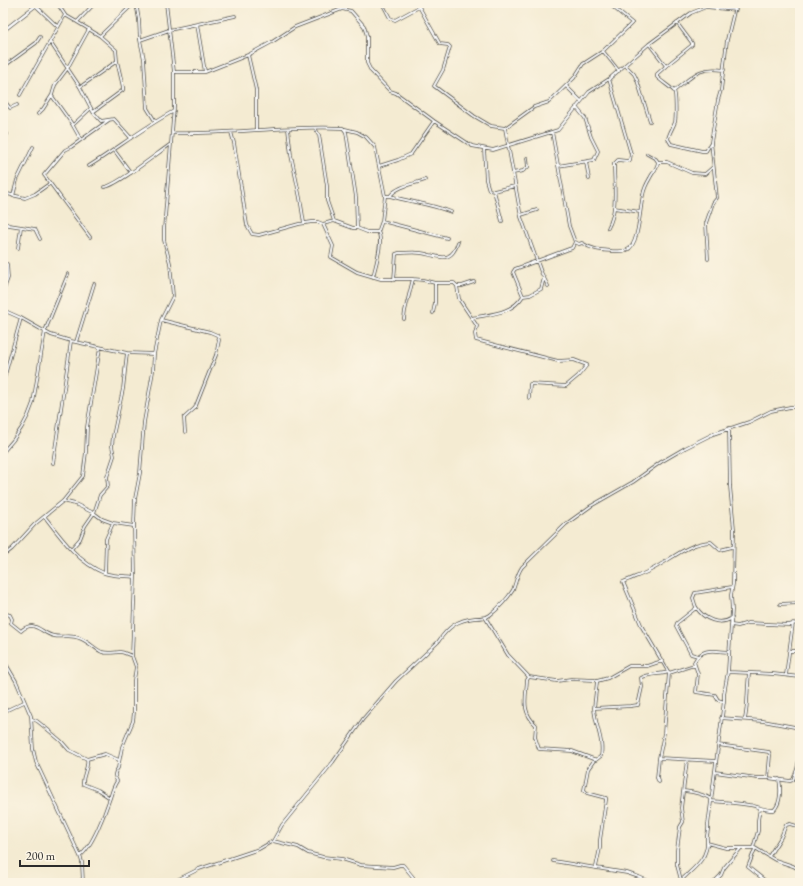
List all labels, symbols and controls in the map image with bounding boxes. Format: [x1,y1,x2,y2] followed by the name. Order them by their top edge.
[20,842,89,868] scale bar
[26,848,56,864] text: 200 m

